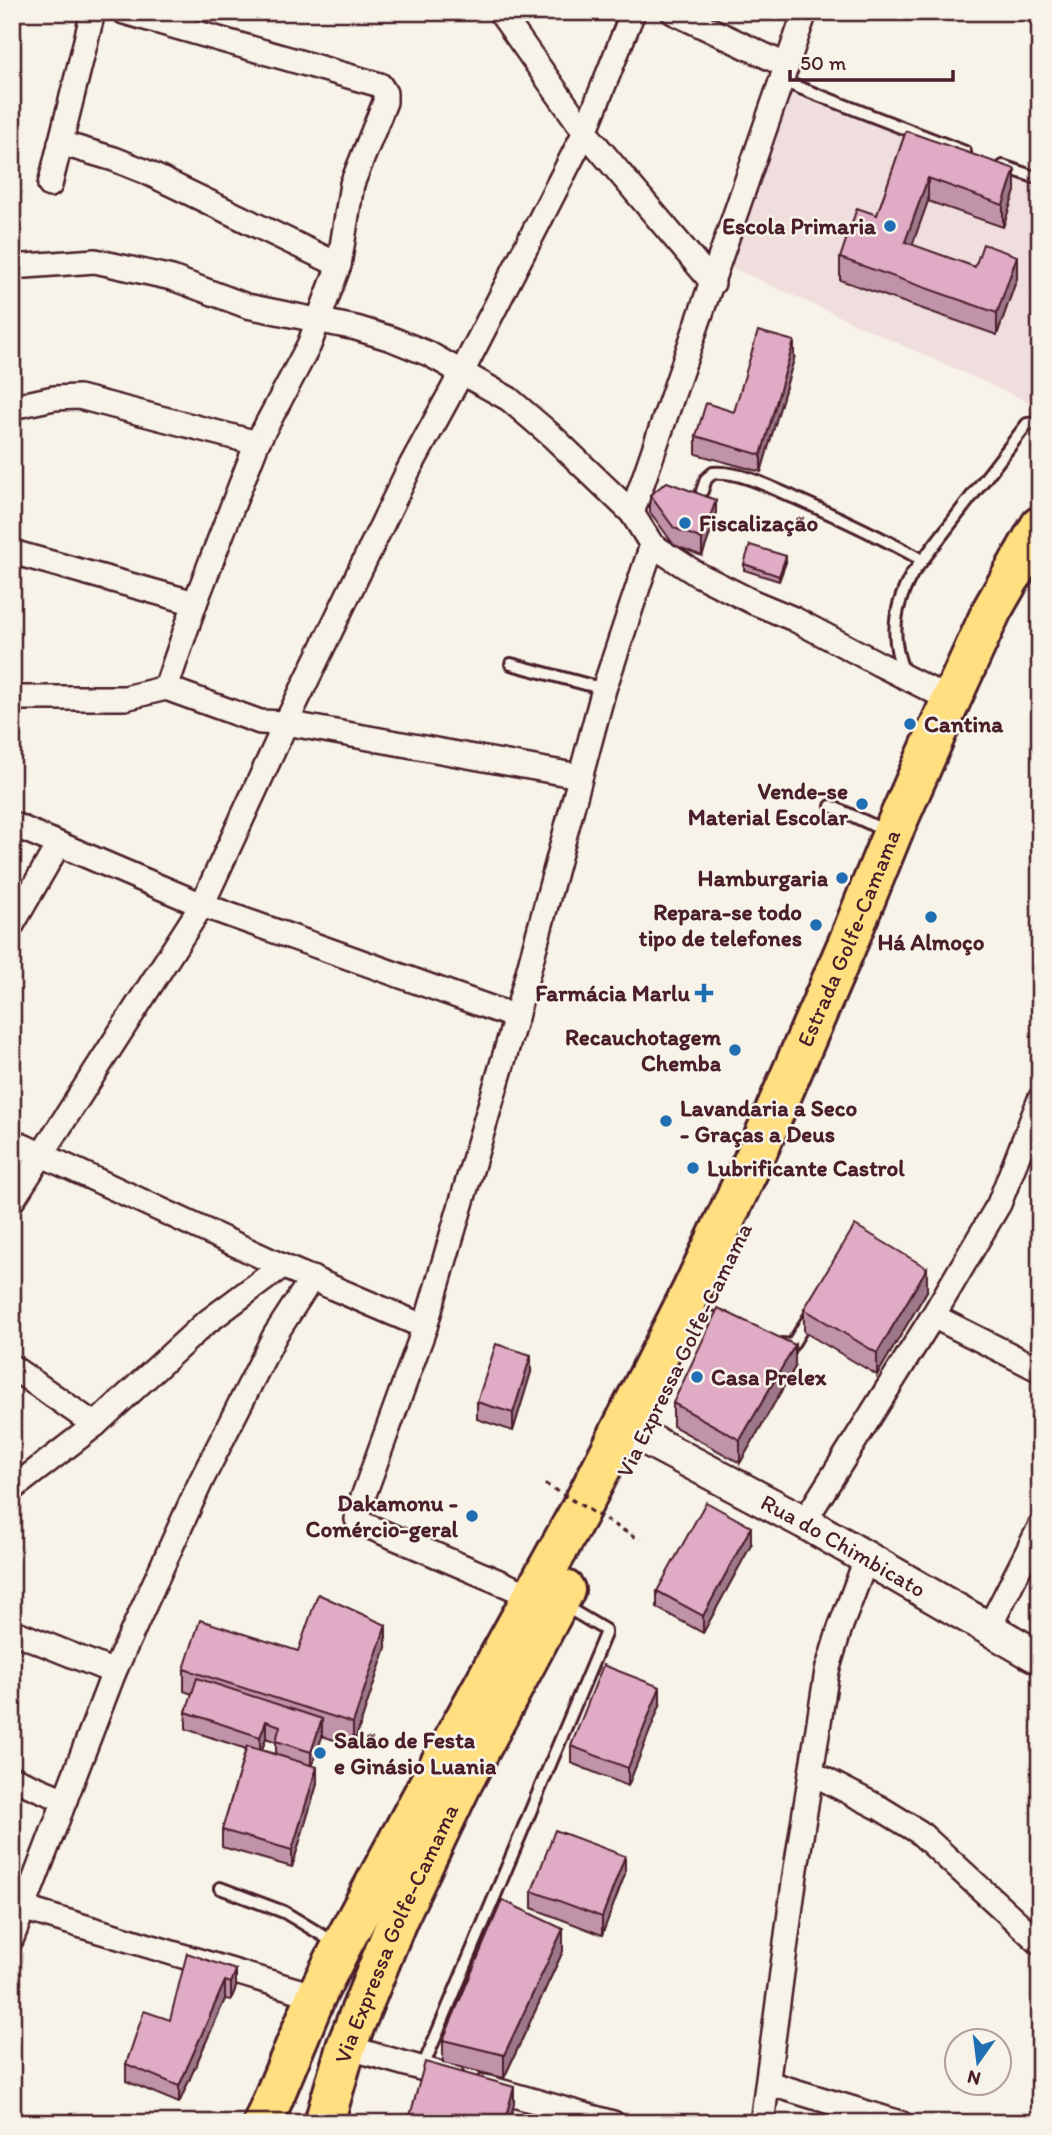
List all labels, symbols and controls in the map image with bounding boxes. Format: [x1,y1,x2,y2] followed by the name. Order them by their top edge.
[790,38,952,82] scale bar
[800,50,847,75] text: 50 m
[722,212,877,240] place label: Escola Primaria
[882,218,898,234] marker: Escola Primaria
[699,509,818,537] place label: Fiscalização
[677,515,693,531] marker: Fiscalização
[924,710,1004,738] place label: Cantina
[902,716,918,732] marker: Cantina
[688,777,849,831] place label: Vende-se Material Escolar
[854,796,870,812] marker: Vende-se Material Escolar
[791,825,906,1051] street label: Estrada Golfe-Camama
[697,864,829,892] place label: Hamburgaria
[834,870,850,886] marker: Hamburgaria
[639,898,802,952] place label: Repara-se todo tipo de telefones
[923,909,939,925] marker: Há Almoço
[808,917,824,933] marker: Repara-se todo tipo de telefones
[877,928,985,956] place label: Há Almoço
[535,979,690,1007] place label: Farmácia Marlu
[696,985,712,1001] marker: Farmácia Marlu
[565,1023,722,1077] place label: Recauchotagem Chemba
[727,1042,743,1058] marker: Recauchotagem Chemba
[680,1094,857,1148] place label: Lavandaria a Seco - Graças a Deus
[658,1113,674,1129] marker: Lavandaria a Seco - Graças a Deus
[707,1154,905,1182] place label: Lubrificante Castrol
[685,1160,701,1176] marker: Lubrificante Castrol
[610,1218,758,1482] street label: Via Expressa Golfe-Camama
[711,1363,827,1391] place label: Casa Prelex
[689,1369,705,1385] marker: Casa Prelex
[756,1488,931,1603] street label: Rua do Chimbicato
[306,1489,458,1543] place label: Dakamonu - Comércio-geral
[464,1508,480,1524] marker: Dakamonu - Comércio-geral
[334,1726,497,1780] place label: Salão de Festa e Ginásio Luania
[312,1745,328,1761] marker: Salão de Festa e Ginásio Luania
[328,1799,464,2066] street label: Via Expressa Golfe-Camama
[944,2026,1014,2096] north arrow
[965,2065,983,2091] text: N

